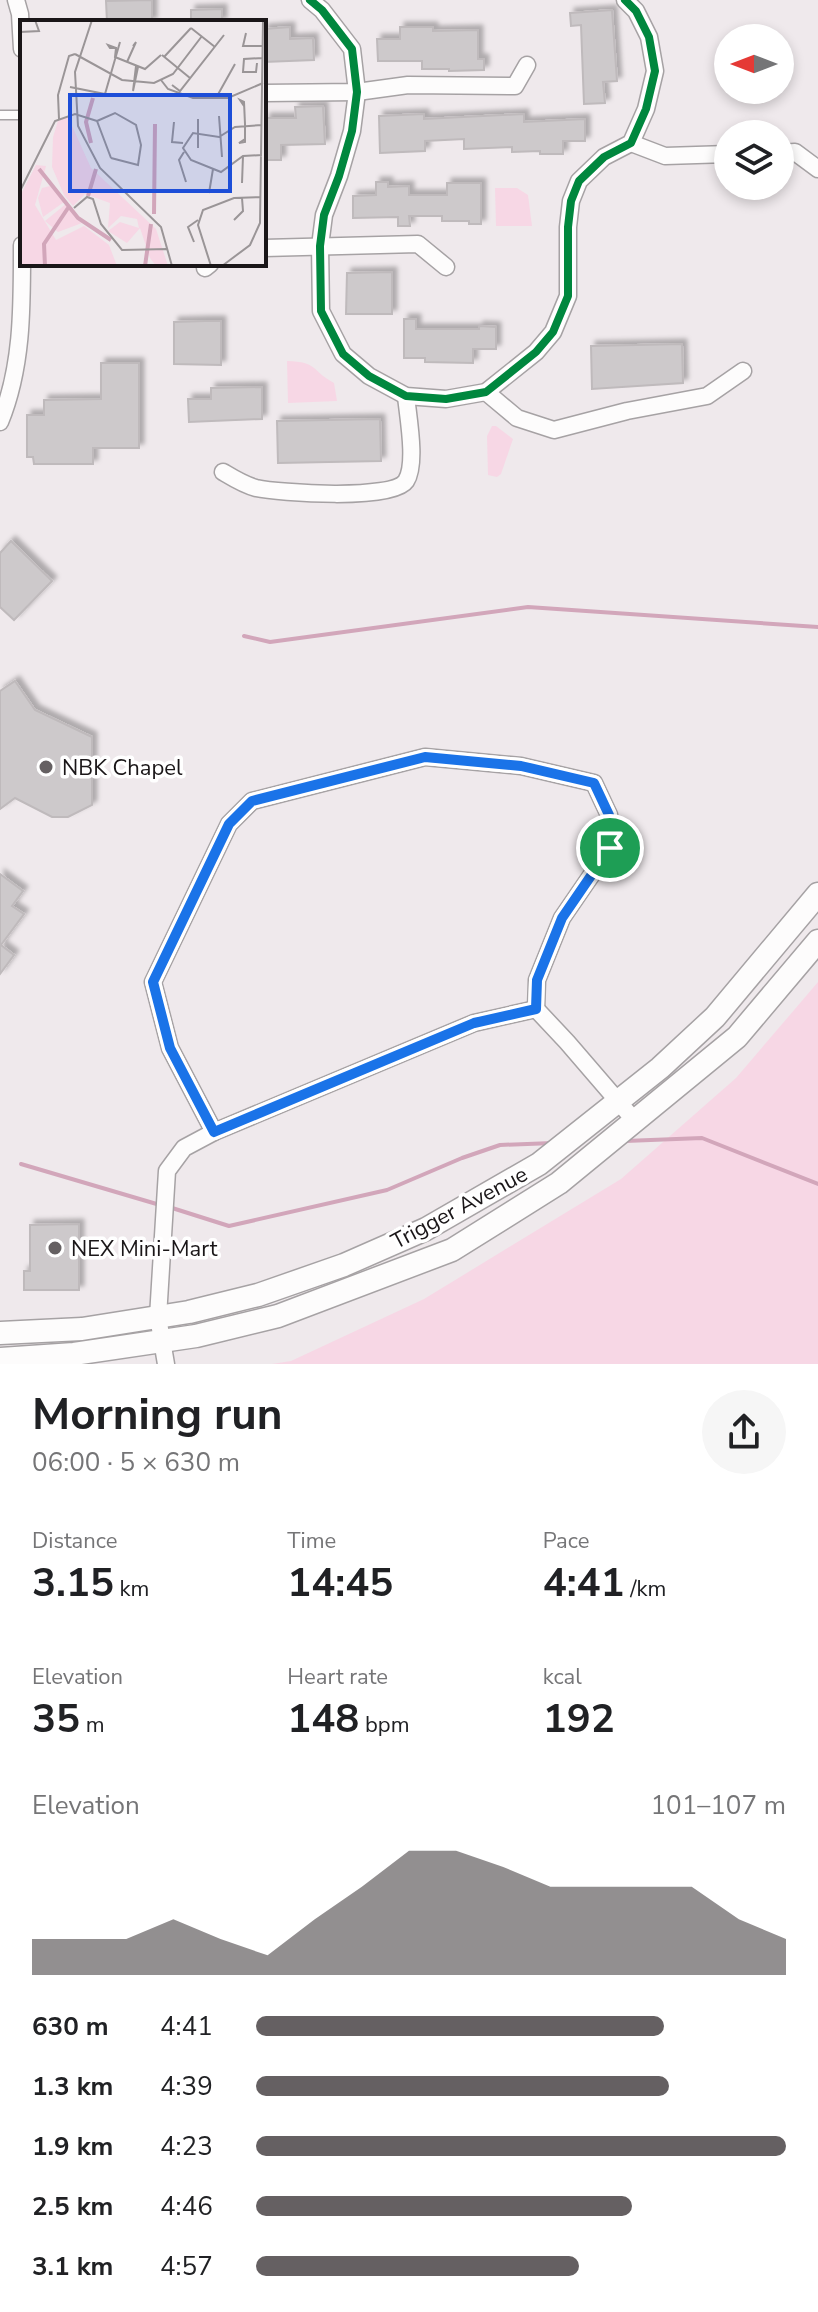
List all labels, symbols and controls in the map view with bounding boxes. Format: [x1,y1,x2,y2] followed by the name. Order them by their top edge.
[20,20,266,266] inset map
[714,24,794,104] north arrow
[714,24,794,200] map controls
[714,120,794,200] button: layers
[62,753,183,783] place label: NBK Chapel
[37,758,55,776] marker: NBK Chapel
[576,814,644,882] pin
[588,826,632,870] icon: arrive
[386,1159,533,1256] street label: Trigger Avenue
[71,1234,218,1264] place label: NEX Mini-Mart
[46,1239,64,1257] marker: NEX Mini-Mart
[32,1385,282,1445] text: Morning run
[702,1390,786,1474] button: share
[32,1445,240,1480] text: 06:00 · 5 × 630 m
[32,1526,117,1556] text: Distance
[287,1526,336,1556] text: Time
[543,1526,589,1556] text: Pace
[32,1556,114,1610] text: 3.15
[287,1556,393,1610] text: 14:45
[543,1556,625,1610] text: 4:41
[114,1574,149,1604] text: km
[625,1574,666,1604] text: /km
[32,1662,123,1692] text: Elevation
[287,1662,388,1692] text: Heart rate
[543,1662,582,1692] text: kcal
[32,1692,80,1746] text: 35
[287,1692,359,1746] text: 148
[543,1692,615,1746] text: 192
[80,1710,105,1740] text: m
[359,1710,409,1740] text: bpm
[32,1788,140,1823] text: Elevation
[650,1788,786,1823] text: 101–107 m
[32,2009,109,2044] text: 630 m
[160,2009,213,2044] text: 4:41
[32,2069,113,2104] text: 1.3 km
[160,2069,213,2104] text: 4:39
[32,2129,113,2164] text: 1.9 km
[160,2129,213,2164] text: 4:23
[32,2189,113,2224] text: 2.5 km
[160,2189,213,2224] text: 4:46
[32,2249,113,2284] text: 3.1 km
[160,2249,213,2284] text: 4:57

